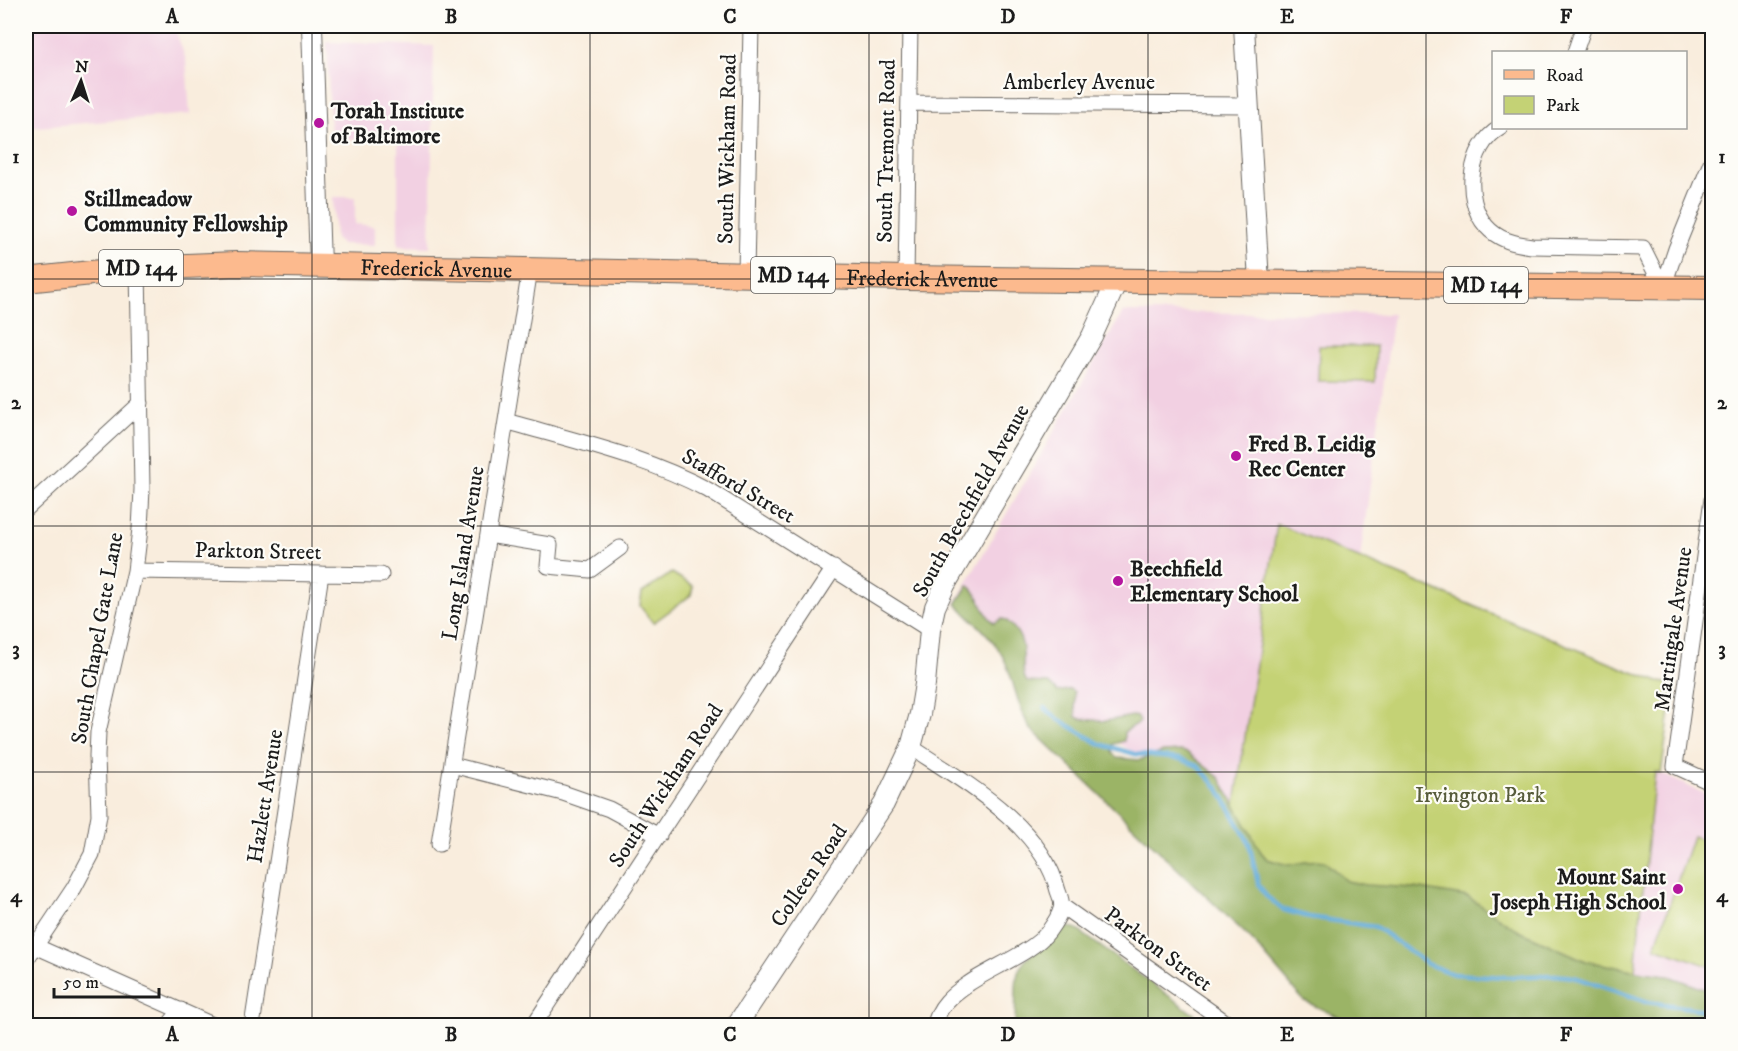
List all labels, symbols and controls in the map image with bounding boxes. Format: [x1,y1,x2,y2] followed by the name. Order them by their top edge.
[165,5,180,30] text: A
[445,5,457,30] text: B
[723,5,737,30] text: C
[1001,5,1016,30] text: D
[1280,5,1294,30] text: E
[1560,5,1573,30] text: F
[51,51,111,111] north arrow
[1492,51,1687,129] legend
[712,54,743,244] street label: South Wickham Road
[75,57,89,77] text: N
[871,59,902,243] street label: South Tremont Road
[1546,65,1583,87] text: Road
[1003,69,1155,96] street label: Amberley Avenue
[1546,95,1580,117] text: Park
[330,98,464,150] place label: Torah Institute of Baltimore
[312,116,326,130] marker: Torah Institute of Baltimore
[12,145,20,170] text: 1
[1718,145,1726,170] text: 1
[84,186,288,238] place label: Stillmeadow Community Fellowship
[65,204,79,218] marker: Stillmeadow Community Fellowship
[99,250,183,286] road number: MD 144
[360,255,513,285] street label: Frederick Avenue
[751,257,835,293] road number: MD 144
[846,265,998,294] street label: Frederick Avenue
[1444,267,1528,303] road number: MD 144
[11,391,22,416] text: 2
[1717,391,1728,416] text: 2
[907,399,1036,602] street label: South Beechfield Avenue
[1248,431,1377,483] place label: Fred B. Leidig Rec Center
[677,443,800,530] street label: Stafford Street
[1229,449,1243,463] marker: Fred B. Leidig Rec Center
[436,464,491,642] street label: Long Island Avenue
[66,530,129,746] street label: South Chapel Gate Lane
[194,537,322,566] street label: Parkton Street
[1649,545,1698,713] street label: Martingale Avenue
[1130,556,1299,608] place label: Beechfield Elementary School
[1111,574,1125,588] marker: Beechfield Elementary School
[12,637,20,662] text: 3
[1718,637,1726,662] text: 3
[603,699,729,873] street label: South Wickham Road
[242,727,289,865] street label: Hazlett Avenue
[1415,782,1545,809] park label: Irvington Park
[765,819,854,932] street label: Colleen Road
[1489,864,1666,916] place label: Mount Saint Joseph High School
[1671,882,1685,896] marker: Mount Saint Joseph High School
[10,884,23,909] text: 4
[1716,884,1729,909] text: 4
[1099,901,1217,997] street label: Parkton Street
[54,961,159,999] scale bar
[63,972,99,994] text: 50 m
[165,1023,180,1048] text: A
[445,1023,457,1048] text: B
[723,1023,737,1048] text: C
[1001,1023,1016,1048] text: D
[1280,1023,1294,1048] text: E
[1560,1023,1573,1048] text: F

